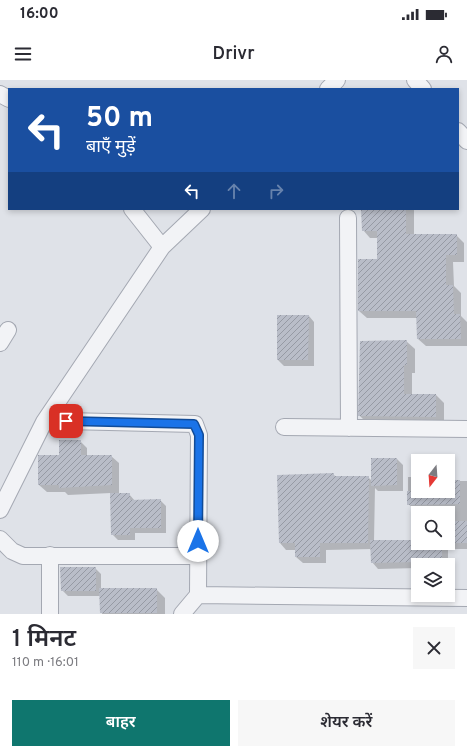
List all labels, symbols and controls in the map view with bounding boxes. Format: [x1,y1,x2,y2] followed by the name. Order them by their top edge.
[20,5,59,24] text: 16:00
[12,43,34,65] icon: menu
[212,43,255,66] text: Drivr
[433,43,455,65] icon: person
[86,101,153,137] text: 50 m
[20,104,72,156] icon: left
[86,136,136,159] text: बाएँ मुड़ें
[181,180,203,202] icon: left
[223,180,245,202] icon: ahead
[265,180,287,202] icon: right
[49,404,83,438] pin
[55,410,77,432] icon: arrive
[411,454,455,498] north arrow
[411,454,455,602] map controls
[411,506,455,550] button: search
[177,520,219,562] position arrow
[411,558,455,602] button: layers
[12,625,76,655] text: 1 मिनट
[413,627,455,669] button: close
[12,655,79,671] text: 110 m · 16:01
[12,700,230,746] button: बाहर
[238,700,455,746] button: शेयर करें

